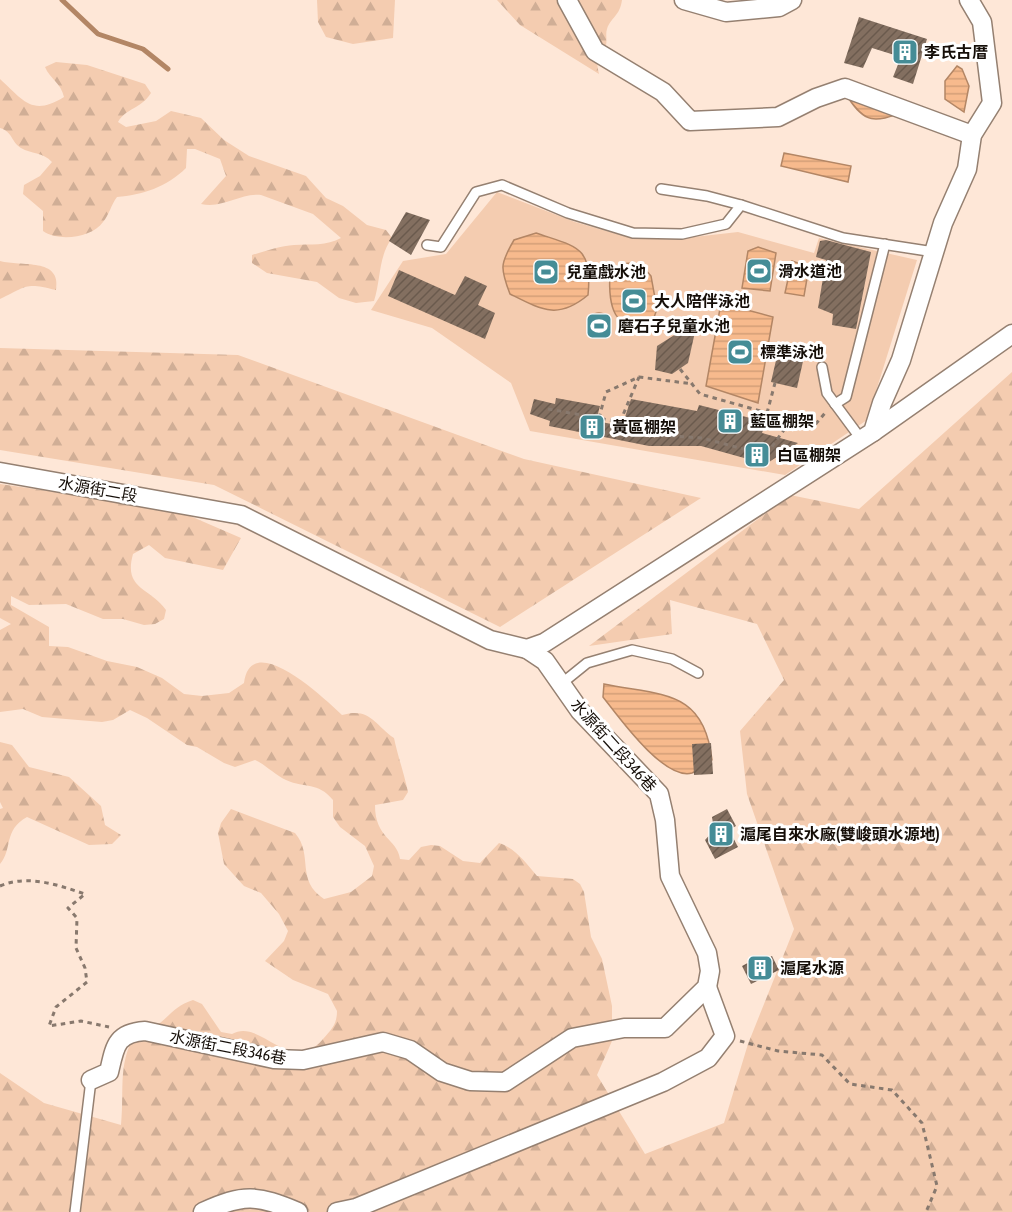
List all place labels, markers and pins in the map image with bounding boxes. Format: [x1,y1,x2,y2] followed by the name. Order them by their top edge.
[890,37,920,67] building icon: 李氏古厝
[924,43,988,61] place label: 李氏古厝
[744,256,774,286] sports icon: 滑水道池
[531,257,561,287] sports icon: 兒童戲水池
[778,262,842,280] place label: 滑水道池
[566,263,646,281] place label: 兒童戲水池
[619,286,649,316] sports icon: 大人陪伴泳池
[654,292,750,310] place label: 大人陪伴泳池
[584,311,614,341] sports icon: 磨石子兒童水池
[618,317,730,335] place label: 磨石子兒童水池
[725,337,755,367] sports icon: 標準泳池
[760,343,824,361] place label: 標準泳池
[715,406,745,436] building icon: 藍區棚架
[577,412,607,442] building icon: 黃區棚架
[750,412,814,430] place label: 藍區棚架
[612,418,676,436] place label: 黃區棚架
[742,440,772,470] building icon: 白區棚架
[777,446,841,464] place label: 白區棚架
[706,819,736,849] building icon: 滬尾自來水廠(雙峻頭水源地)
[740,825,940,843] place label: 滬尾自來水廠(雙峻頭水源地)
[745,953,775,983] building icon: 滬尾水源
[780,959,844,977] place label: 滬尾水源

